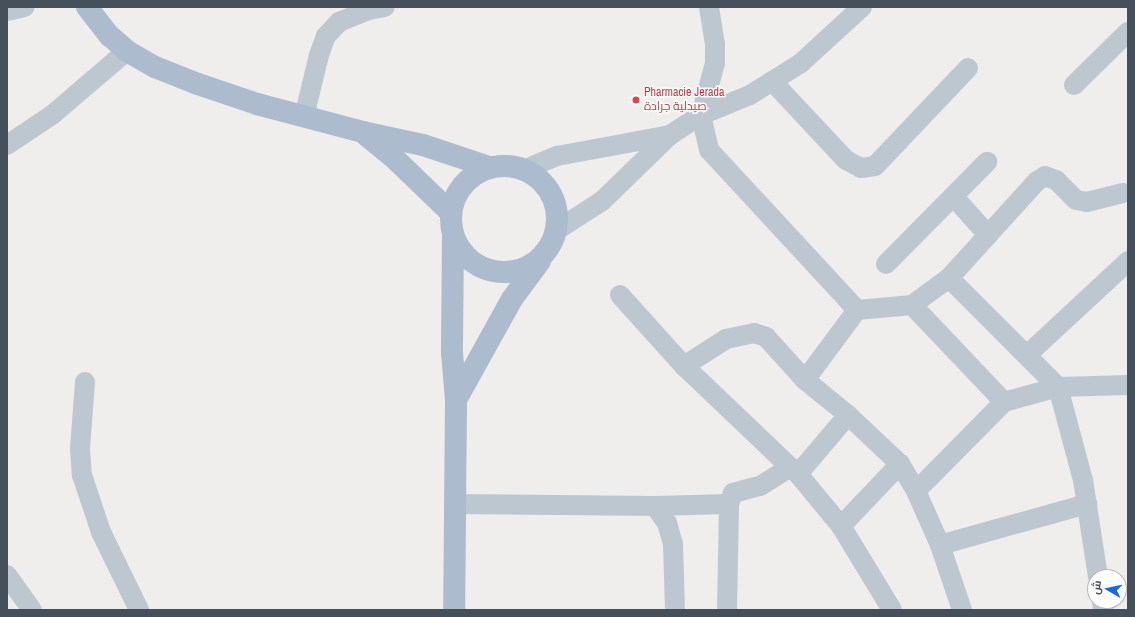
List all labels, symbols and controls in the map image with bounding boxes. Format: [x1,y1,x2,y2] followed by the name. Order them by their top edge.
[644,86,724,114] place label: Pharmacie Jerada صيدلية جرادة
[631,95,641,105] marker: Pharmacie Jerada صيدلية جرادة
[1087,569,1127,609] north arrow
[1088,579,1104,595] text: ش

